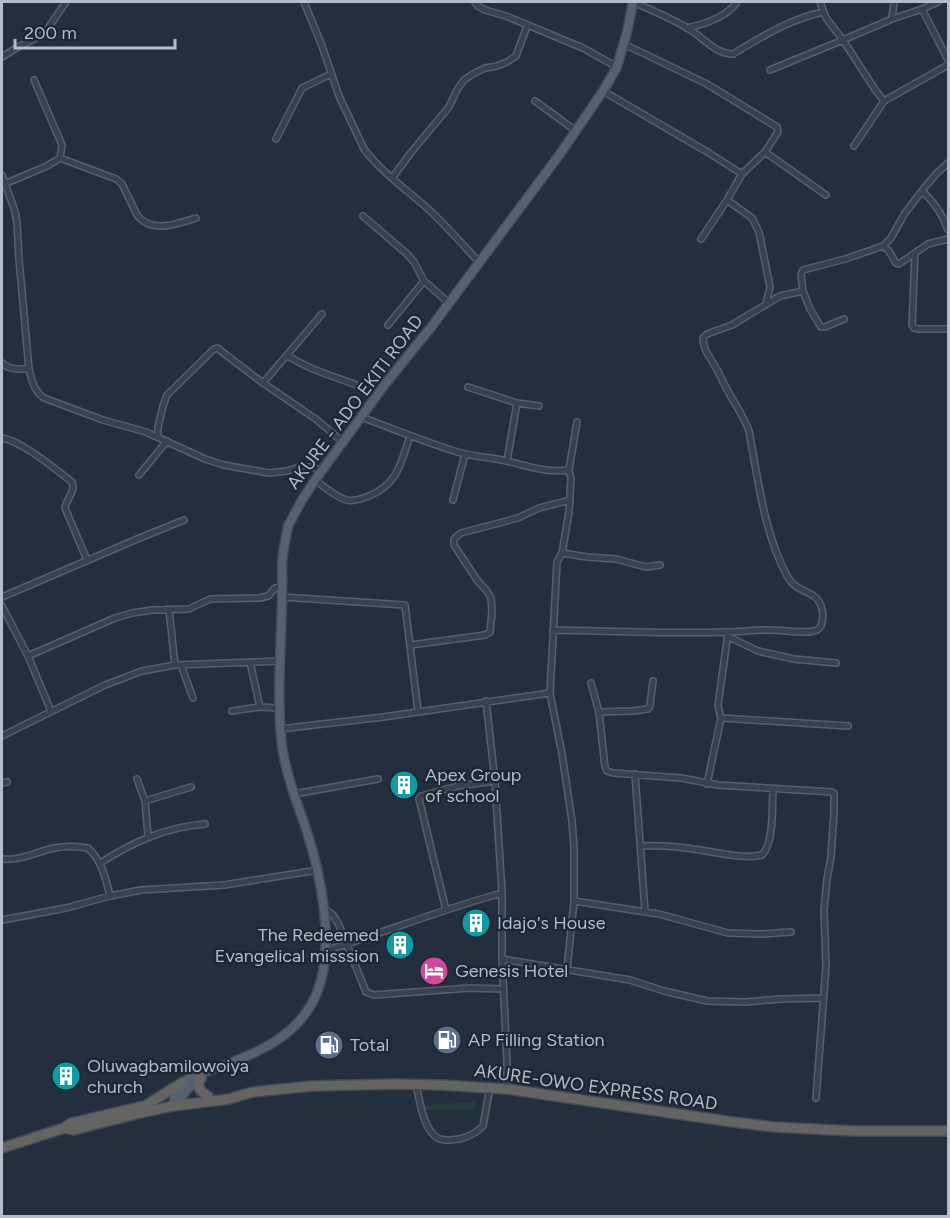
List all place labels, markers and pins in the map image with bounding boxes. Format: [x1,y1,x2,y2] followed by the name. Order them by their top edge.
[425,764,521,807] place label: Apex Group of school
[388,769,420,801] building icon: Apex Group of school
[460,907,492,939] building icon: Idajo's House
[497,912,606,934] place label: Idajo's House
[215,924,379,967] place label: The Redeemed Evangelical misssion
[384,929,416,961] building icon: The Redeemed Evangelical misssion
[418,955,450,987] hotel icon: Genesis Hotel
[455,960,568,982] place label: Genesis Hotel
[431,1024,463,1056] fuel station icon: AP Filling Station
[313,1029,345,1061] fuel station icon: Total
[468,1029,605,1051] place label: AP Filling Station
[350,1034,389,1056] place label: Total
[87,1055,249,1098] place label: Oluwagbamilowoiya church
[50,1060,82,1092] building icon: Oluwagbamilowoiya church

